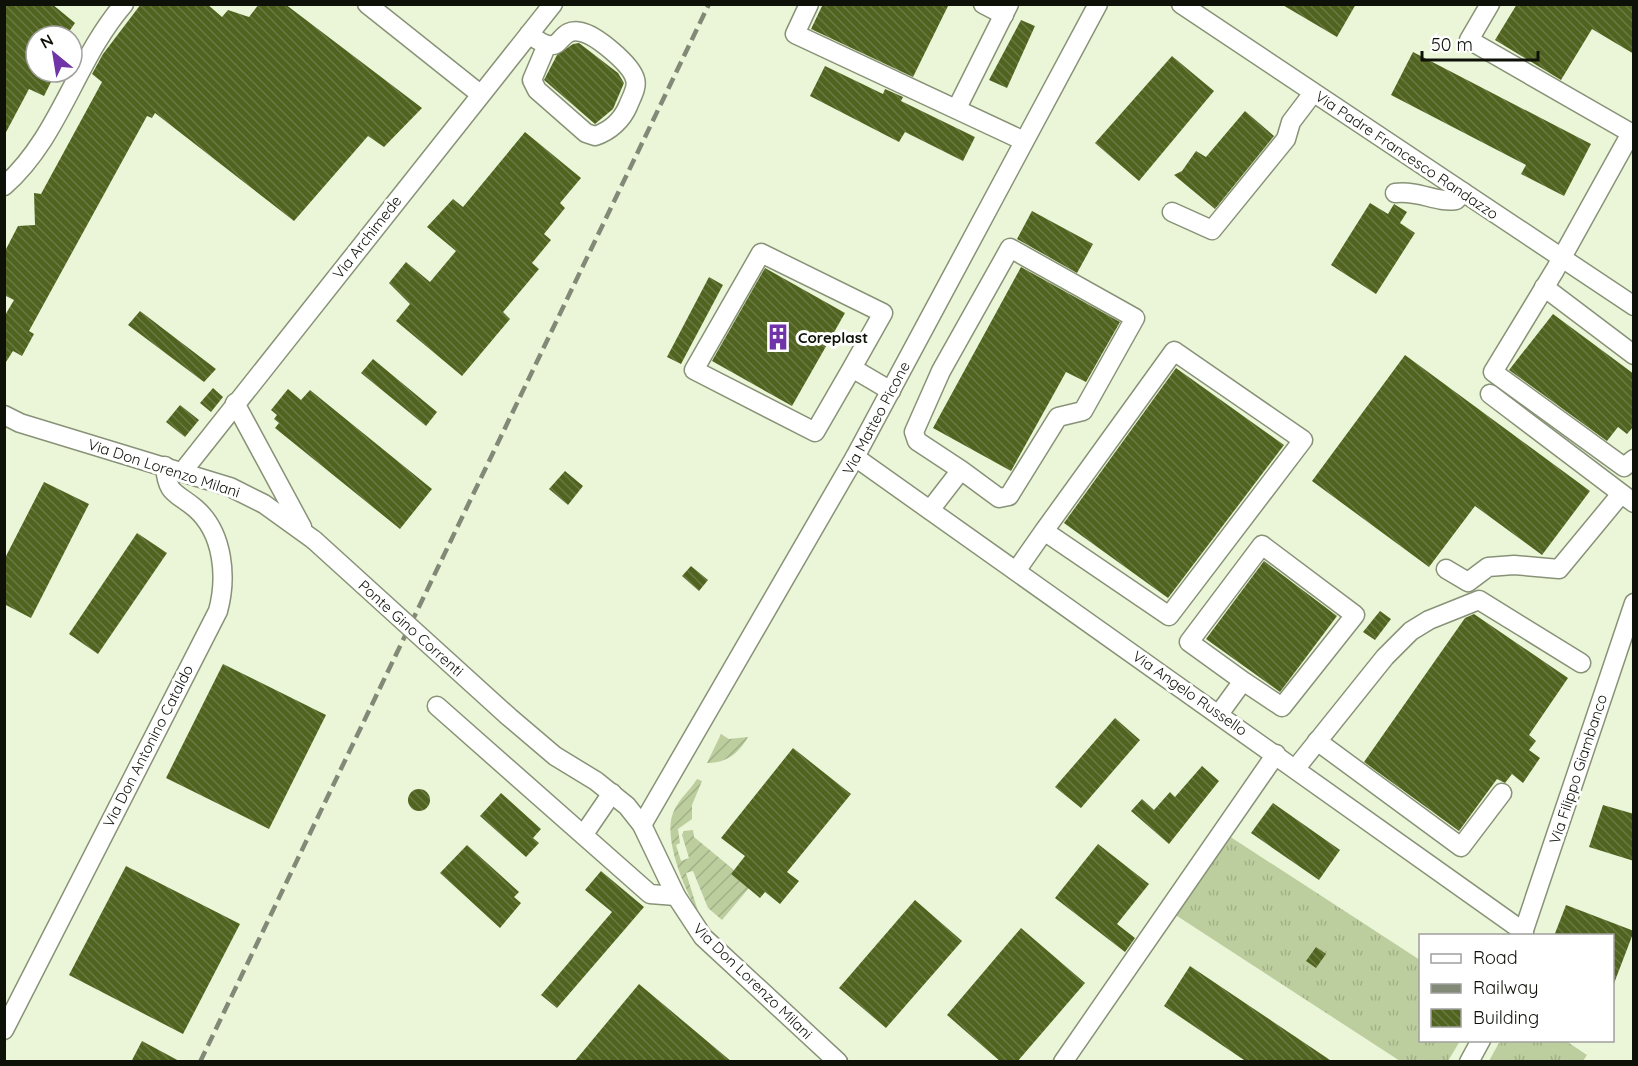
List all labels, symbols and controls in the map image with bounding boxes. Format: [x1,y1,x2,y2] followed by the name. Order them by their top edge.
[24,24,84,84] north arrow
[1422,24,1538,62] scale bar
[36,29,57,53] text: N
[1431,33,1473,56] text: 50 m
[1312,87,1502,223] street label: Via Padre Francesco Randazzo
[328,191,406,283] street label: Via Archimede
[763,322,793,352] building icon: Coreplast
[798,328,868,347] place label: Coreplast
[838,358,914,478] street label: Via Matteo Picone
[85,434,243,502] street label: Via Don Lorenzo Milani
[354,576,468,680] street label: Ponte Gino Correnti
[1129,646,1251,740] street label: Via Angelo Russello
[99,662,197,830] street label: Via Don Antonino Cataldo
[1545,692,1611,846] street label: Via Filippo Giambanco
[689,919,817,1043] street label: Via Don Lorenzo Milani
[1419,934,1614,1042] legend
[1473,946,1518,969] text: Road
[1473,976,1539,999] text: Railway
[1473,1006,1539,1029] text: Building

